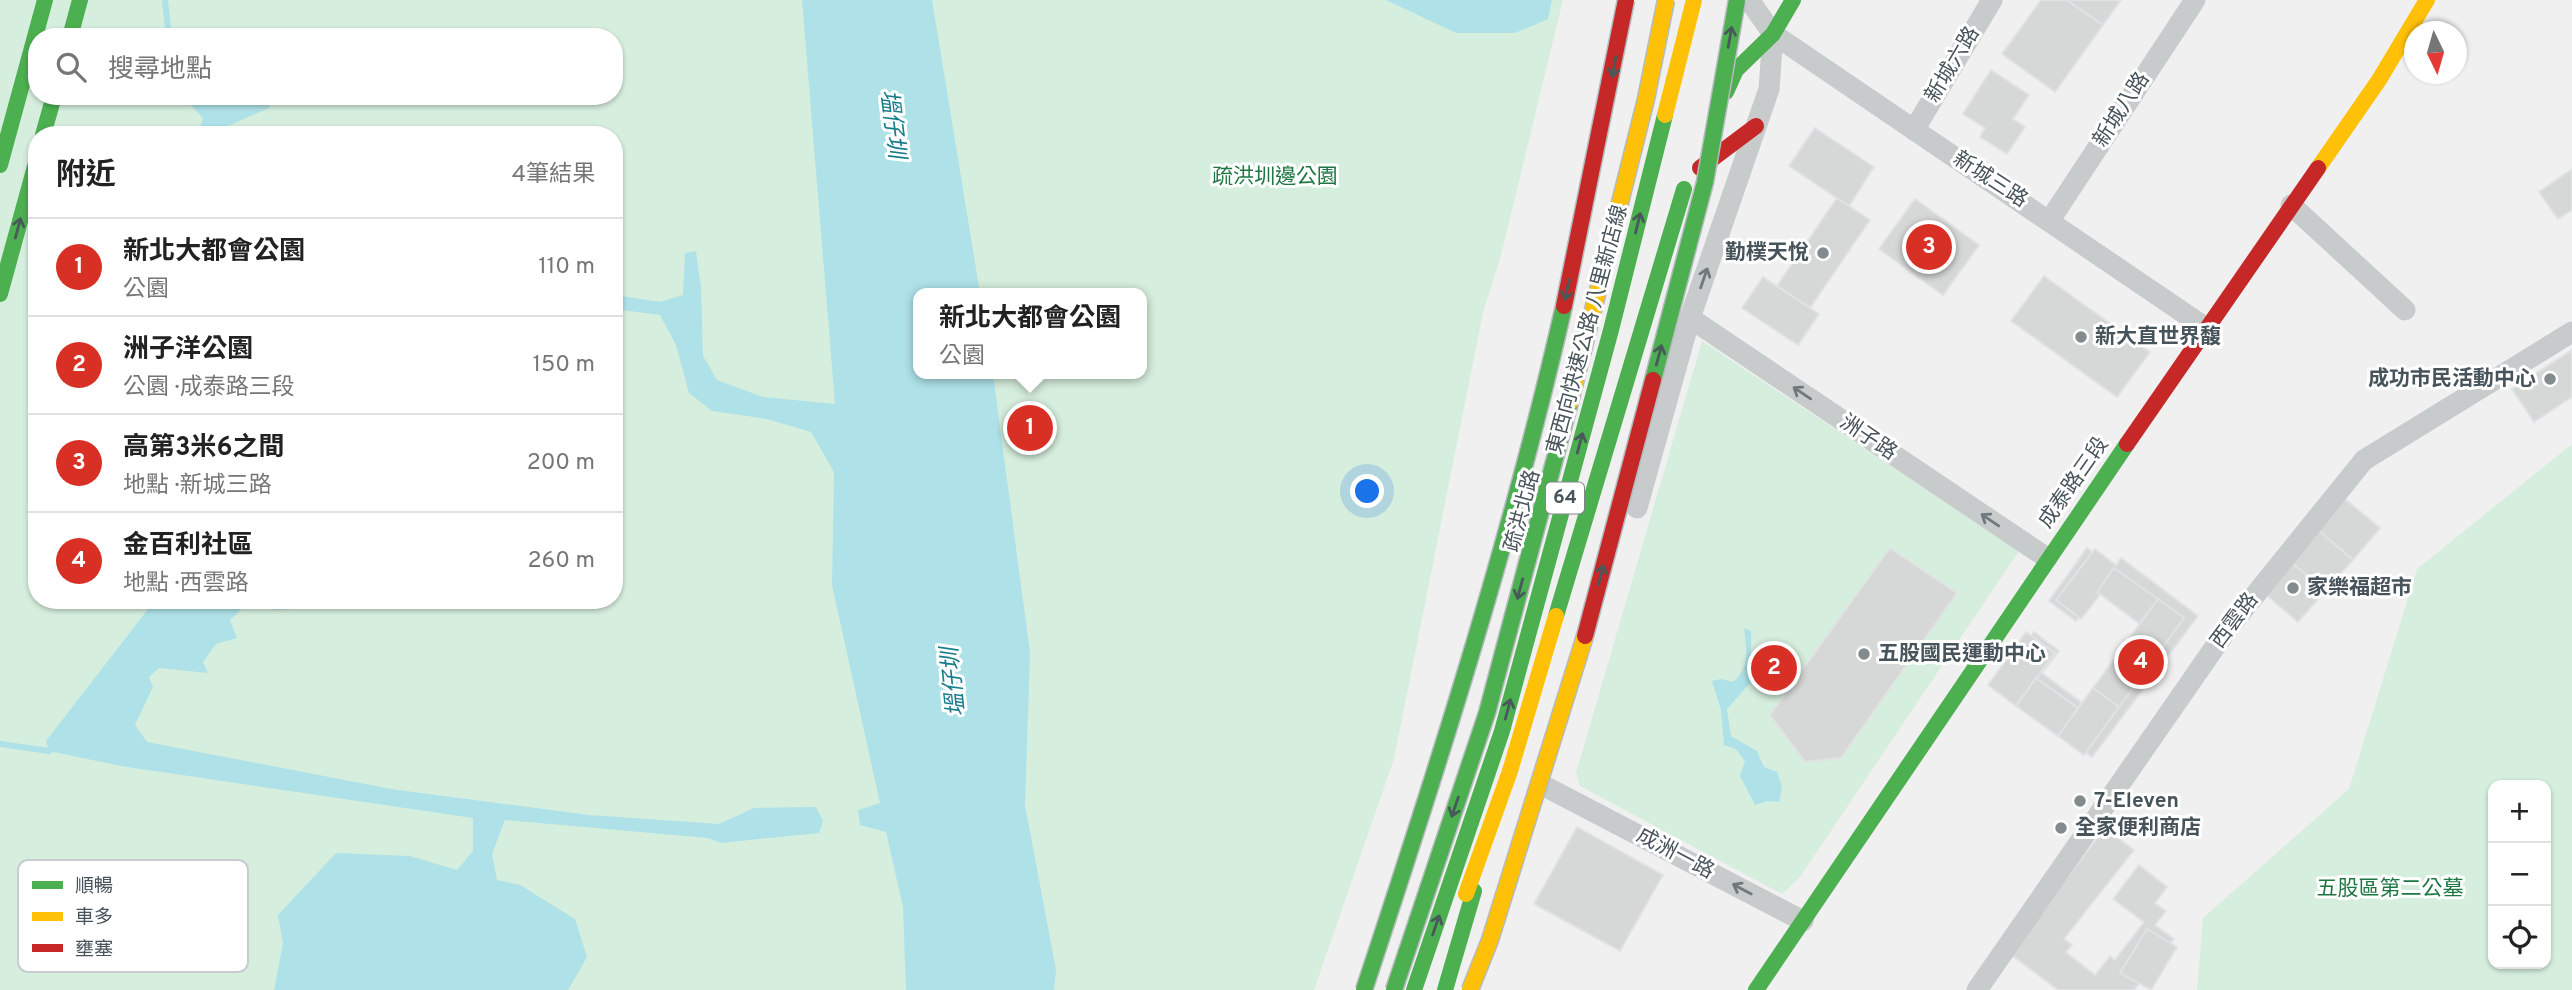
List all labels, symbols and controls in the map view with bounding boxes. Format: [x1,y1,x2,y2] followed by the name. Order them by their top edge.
[2404,21,2467,84] north arrow
[1920,22,1986,108] street label: 新城六路
[1724,26,1737,49] one-way arrow
[28,28,623,105] search box
[52,48,90,86] icon: search
[108,54,212,87] text: 搜尋地點
[1607,55,1620,78] one-way arrow
[2088,67,2156,153] street label: 新城八路
[872,88,910,163] water label: 塭仔圳
[1947,146,2033,214] street label: 新城三路
[56,158,116,195] text: 附近
[512,161,595,190] text: 4筆結果
[1212,164,1338,191] park label: 疏洪圳邊公園
[1542,202,1634,458] street label: 東西向快速公路 八里新店線
[1632,212,1645,234] one-way arrow
[12,217,25,240] one-way arrow
[1906,221,1952,273] pin: 3
[123,236,305,269] text: 新北大都會公園
[1725,240,1809,267] place label: 勤樸天悅
[1815,245,1831,261] marker: 勤樸天悅
[74,253,84,282] text: 1
[538,253,595,282] text: 110 m
[1699,267,1711,289] one-way arrow
[123,276,169,305] text: 公園
[1559,278,1573,301] one-way arrow
[913,288,1147,379] popup
[939,303,1121,336] text: 新北大都會公園
[2095,324,2221,351] place label: 新大直世界馥
[2073,329,2089,345] marker: 新大直世界馥
[123,334,253,367] text: 洲子洋公園
[939,343,985,372] text: 公園
[1653,344,1666,367] one-way arrow
[72,351,86,380] text: 2
[533,351,595,380] text: 150 m
[2368,366,2536,393] place label: 成功市民活動中心
[2542,371,2558,387] marker: 成功市民活動中心
[123,374,295,403] text: 公園 · 成泰路三段
[1792,386,1812,400] one-way arrow
[1007,402,1053,454] pin: 1
[1834,409,1902,467] street label: 洲子路
[123,432,285,465] text: 高第3米6之間
[1575,432,1588,454] one-way arrow
[2033,432,2115,534] street label: 成泰路三段
[72,449,86,478] text: 3
[527,449,595,478] text: 200 m
[1499,467,1547,555] street label: 疏洪北路
[123,472,272,501] text: 地點 · 新城三路
[1350,474,1384,508] your location
[1546,482,1584,513] road number: 64
[1981,513,2001,527] one-way arrow
[123,530,253,563] text: 金百利社區
[72,547,86,576] text: 4
[528,547,595,576] text: 260 m
[1595,564,1608,586] one-way arrow
[123,570,249,599] text: 地點 · 西雲路
[2307,575,2412,602] place label: 家樂福超市
[1513,578,1526,600] one-way arrow
[2285,580,2301,596] marker: 家樂福超市
[2205,588,2265,654] street label: 西雲路
[2118,636,2164,688] pin: 4
[1878,641,2046,668] place label: 五股國民運動中心
[1751,642,1797,694] pin: 2
[937,643,973,718] water label: 塭仔圳
[1856,646,1872,662] marker: 五股國民運動中心
[1502,699,1515,721] one-way arrow
[2488,780,2551,969] map controls
[2488,780,2551,843] button: +
[2094,788,2179,815] place label: 7-Eleven
[2072,793,2088,809] marker: 7-Eleven
[1448,796,1461,818] one-way arrow
[2075,815,2201,842] place label: 全家便利商店
[2053,820,2069,836] marker: 全家便利商店
[1632,822,1718,886] street label: 成洲一路
[2488,843,2551,906] button: −
[18,860,248,972] legend
[75,875,113,899] text: 順暢
[2317,876,2464,903] park label: 五股區第二公墓
[1732,882,1753,896] one-way arrow
[75,906,113,930] text: 車多
[2488,906,2551,969] button: locate
[1431,915,1443,937] one-way arrow
[75,938,113,962] text: 壅塞

